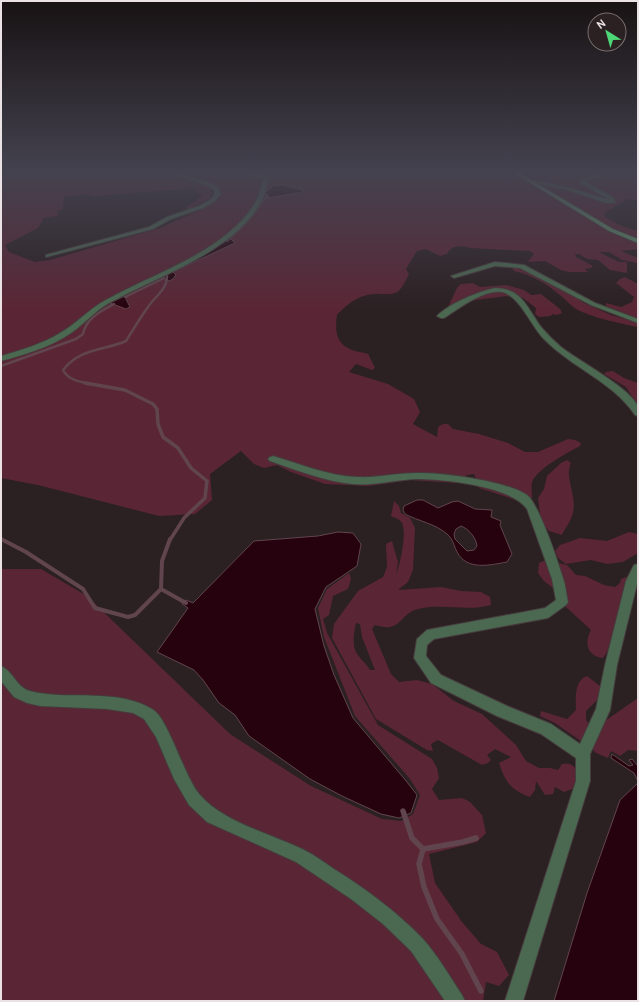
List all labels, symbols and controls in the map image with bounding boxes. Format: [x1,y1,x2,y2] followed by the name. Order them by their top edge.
[587,12,627,52] north arrow
[594,17,609,33] text: N

